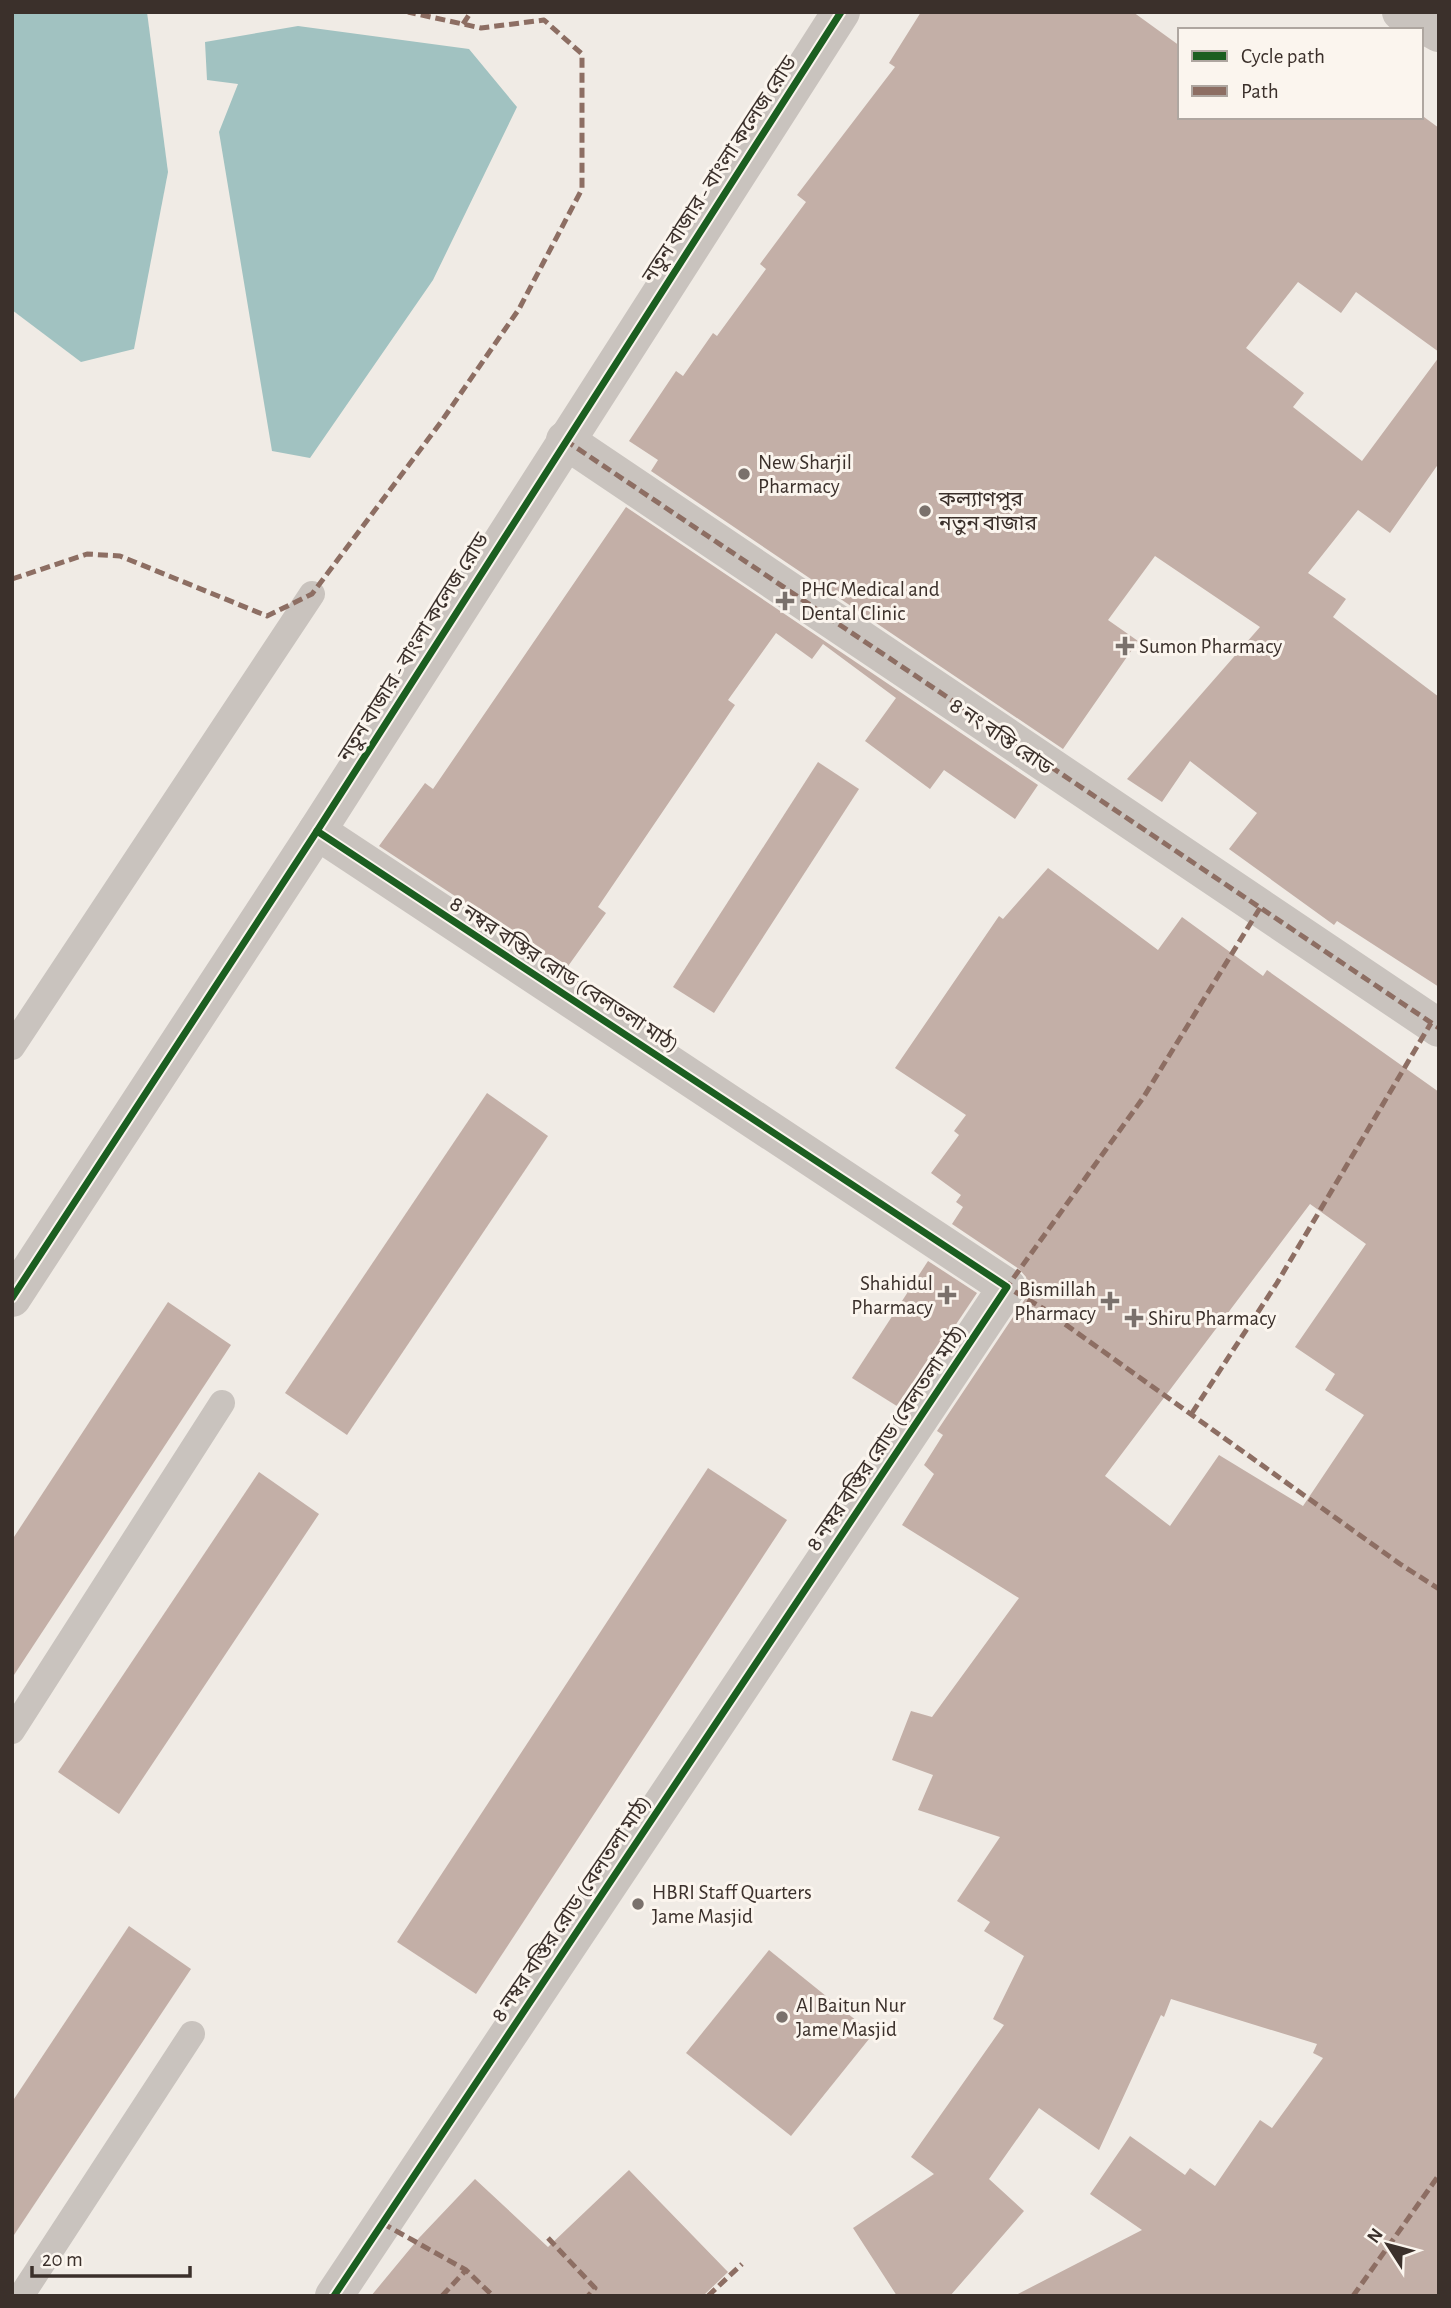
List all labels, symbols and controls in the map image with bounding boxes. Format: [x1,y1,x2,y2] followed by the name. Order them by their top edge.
[1178,28,1423,119] legend
[1241,46,1325,67] text: Cycle path
[638,52,803,288] street label: নতুন বাজার - বাংলা কলেজ রোড
[1241,81,1279,102] text: Path
[758,452,852,497] place label: New Sharjil Pharmacy
[736,466,752,482] marker: New Sharjil Pharmacy
[938,489,1037,536] place label: কল্যাণপুর নতুন বাজার
[917,503,933,519] marker: কল্যাণপুর নতুন বাজার
[334,528,495,767] street label: নতুন বাজার - বাংলা কলেজ রোড
[801,579,940,624] place label: PHC Medical and Dental Clinic
[775,591,795,611] marker: PHC Medical and Dental Clinic
[1139,636,1282,657] place label: Sumon Pharmacy
[1117,638,1133,654] marker: Sumon Pharmacy
[945,693,1058,779] street label: ৪ নং বস্তি রোড
[445,891,683,1056] street label: ৪ নম্বর বস্তির রোড (বেলতলা মাঠ)
[851,1273,933,1318] place label: Shahidul Pharmacy
[1014,1279,1096,1324] place label: Bismillah Pharmacy
[939,1287,955,1303] marker: Shahidul Pharmacy
[1102,1293,1118,1309] marker: Bismillah Pharmacy
[1148,1308,1276,1329] place label: Shiru Pharmacy
[1126,1310,1142,1326] marker: Shiru Pharmacy
[801,1320,970,1555] street label: ৪ নম্বর বস্তির রোড (বেলতলা মাঠ)
[486,1791,655,2026] street label: ৪ নম্বর বস্তির রোড (বেলতলা মাঠ)
[652,1882,812,1927] place label: HBRI Staff Quarters Jame Masjid
[630,1896,646,1912] marker: HBRI Staff Quarters Jame Masjid
[796,1995,906,2040] place label: Al Baitun Nur Jame Masjid
[774,2009,790,2025] marker: Al Baitun Nur Jame Masjid
[1353,2210,1423,2280] north arrow
[1364,2225,1387,2247] text: N
[32,2234,189,2278] scale bar
[42,2249,83,2270] text: 20 m

